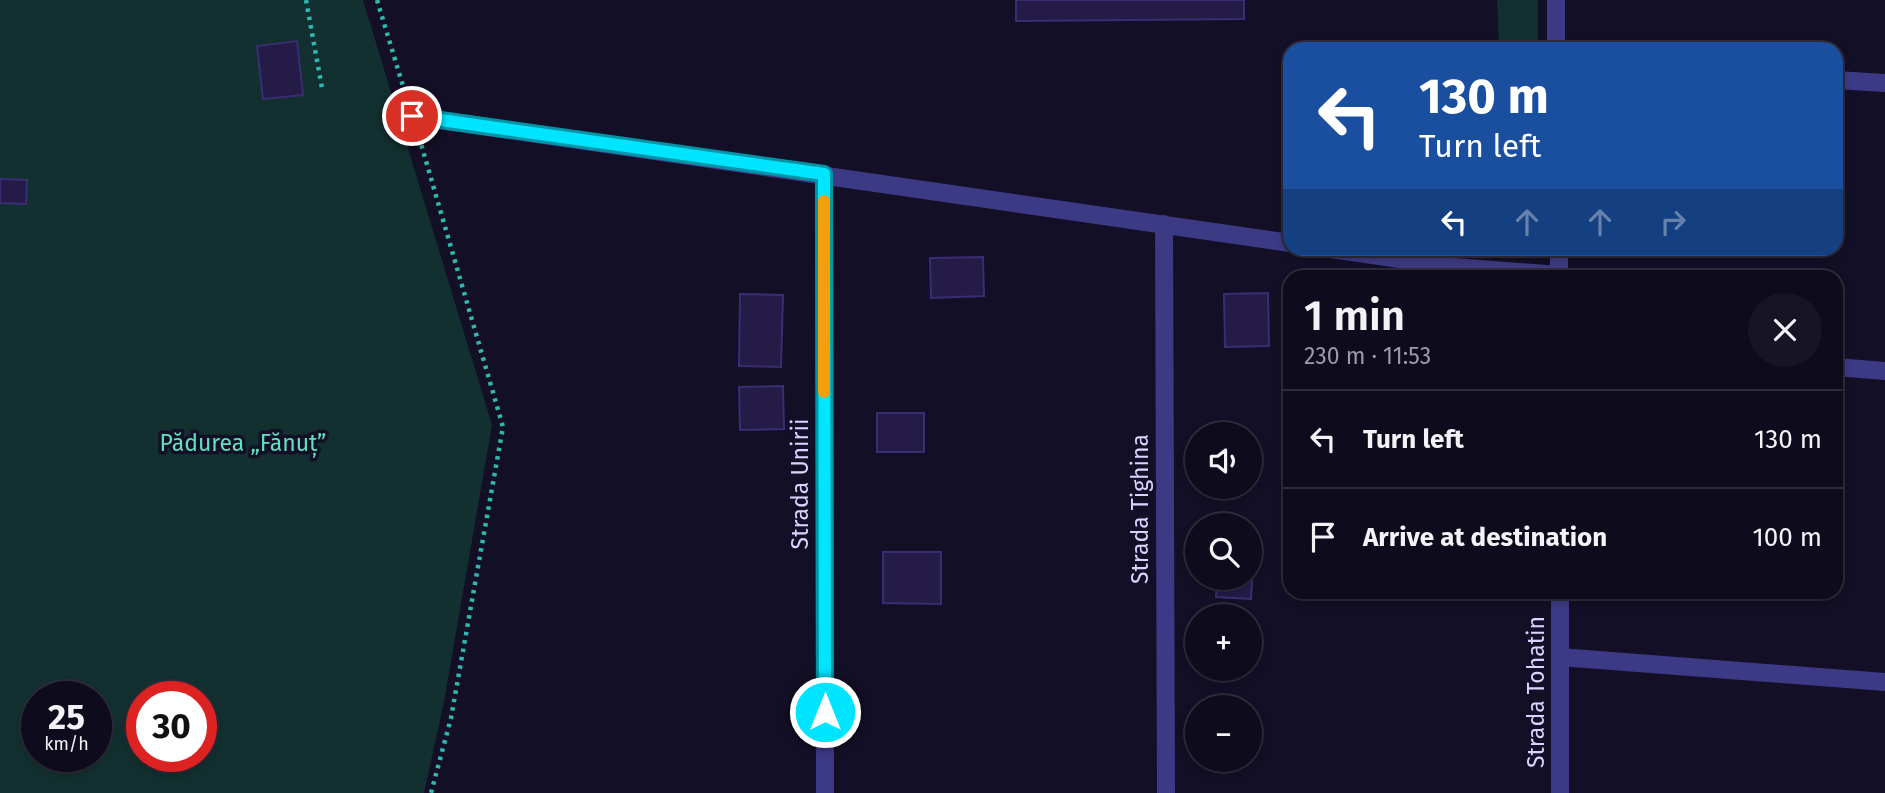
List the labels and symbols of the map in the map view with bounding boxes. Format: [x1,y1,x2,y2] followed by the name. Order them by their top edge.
[382,86,442,146] pin
[786,419,814,549] street label: Strada Unirii
[160,429,326,458] park label: Pădurea „Fănuț”
[1126,434,1154,584] street label: Strada Tighina
[1522,616,1550,768] street label: Strada Tohatin
[788,675,862,749] position arrow
[126,681,217,772] speed limit sign: 30

